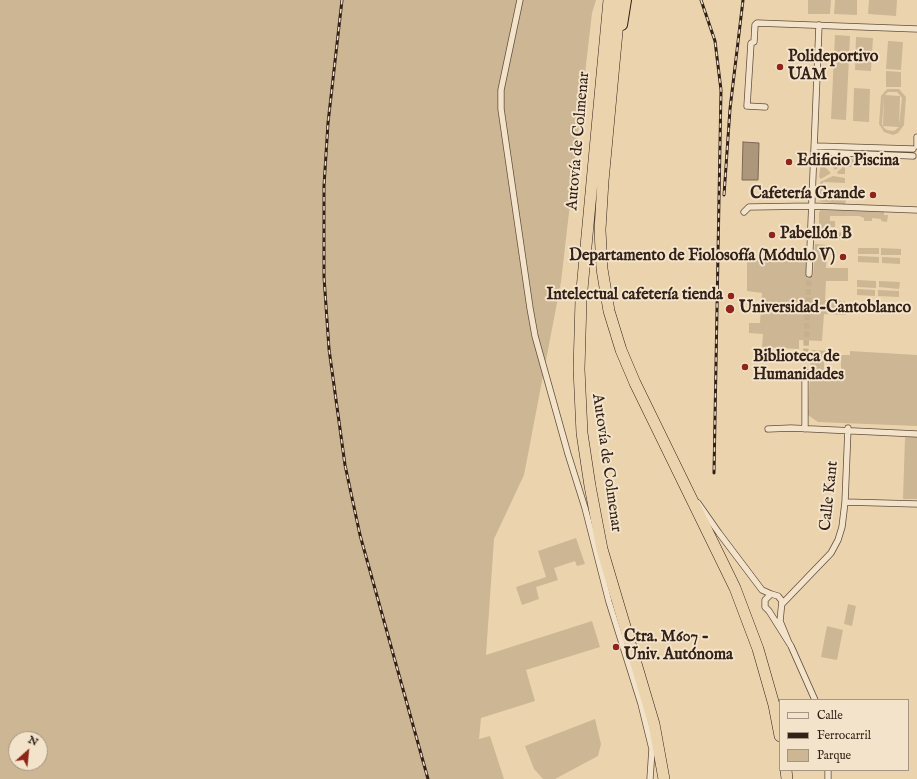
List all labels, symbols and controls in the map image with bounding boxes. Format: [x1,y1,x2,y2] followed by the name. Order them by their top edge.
[788,48,878,86] place label: Polideportivo UAM
[775,62,785,72] marker: Polideportivo UAM
[563,71,595,211] street label: Autovía de Colmenar
[797,152,899,172] place label: Edificio Piscina
[784,157,794,167] marker: Edificio Piscina
[750,185,865,205] place label: Cafetería Grande
[868,190,878,200] marker: Cafetería Grande
[780,225,852,245] place label: Pabellón B
[767,230,777,240] marker: Pabellón B
[569,247,835,267] place label: Departamento de Fiolosofía (Módulo V)
[838,252,848,262] marker: Departamento de Fiolosofía (Módulo V)
[546,286,723,306] place label: Intelectual cafetería tienda
[726,291,736,301] marker: Intelectual cafetería tienda
[739,299,911,319] place label: Universidad-Cantoblanco
[724,303,736,315] marker: Universidad-Cantoblanco
[753,348,844,386] place label: Biblioteca de Humanidades
[740,362,750,372] marker: Biblioteca de Humanidades
[587,393,625,533] street label: Autovía de Colmenar
[817,460,843,532] street label: Calle Kant
[624,628,733,666] place label: Ctra. M607 - Univ. Autónoma
[611,642,621,652] marker: Ctra. M607 - Univ. Autónoma
[779,699,909,771] legend
[817,708,843,723] text: Calle
[817,728,871,743] text: Ferrocarril
[8,731,48,771] north arrow
[26,733,40,750] text: N
[817,748,851,763] text: Parque

